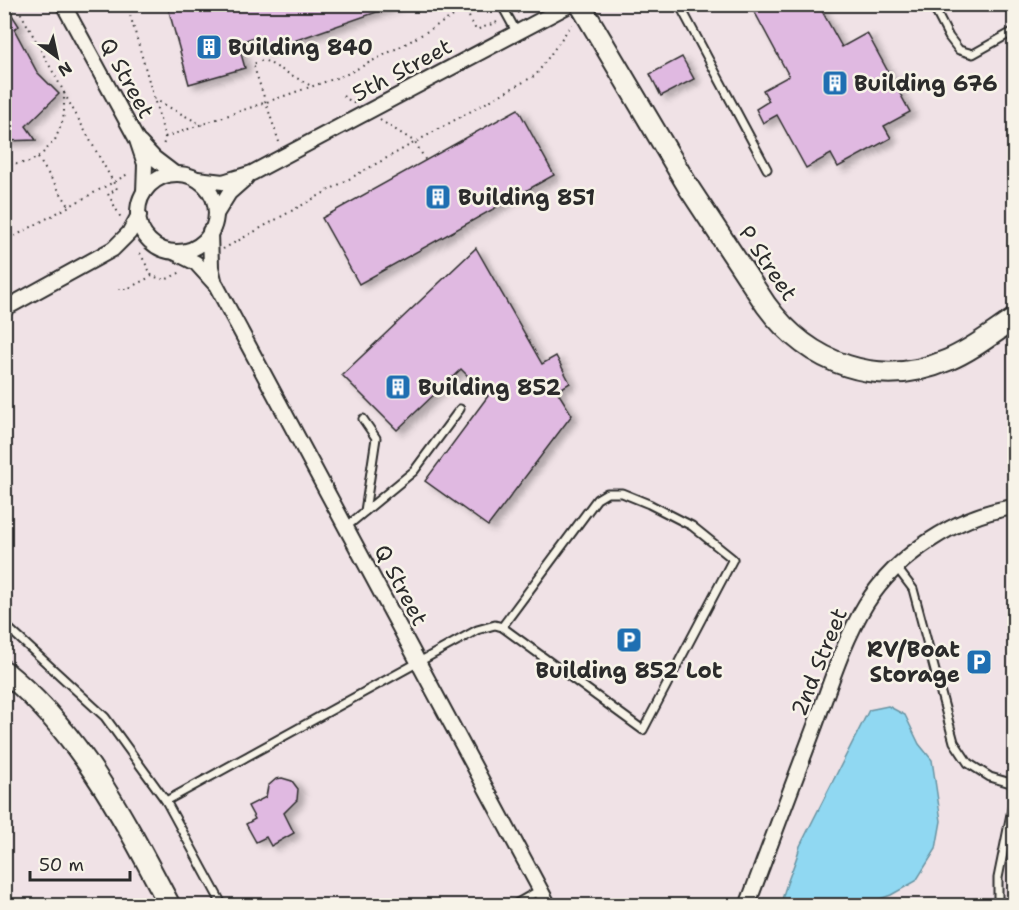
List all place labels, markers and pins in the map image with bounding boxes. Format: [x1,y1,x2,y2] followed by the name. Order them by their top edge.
[194,32,224,62] building icon: Building 840
[228,33,373,62] place label: Building 840
[820,68,850,98] building icon: Building 676
[854,69,998,98] place label: Building 676
[423,182,453,212] building icon: Building 851
[458,183,595,212] place label: Building 851
[383,372,413,402] building icon: Building 852
[418,373,561,402] place label: Building 852
[614,625,644,655] parking icon: Building 852 Lot
[867,635,960,689] place label: RV/Boat Storage
[964,647,994,677] parking icon: RV/Boat Storage
[535,656,723,685] place label: Building 852 Lot

